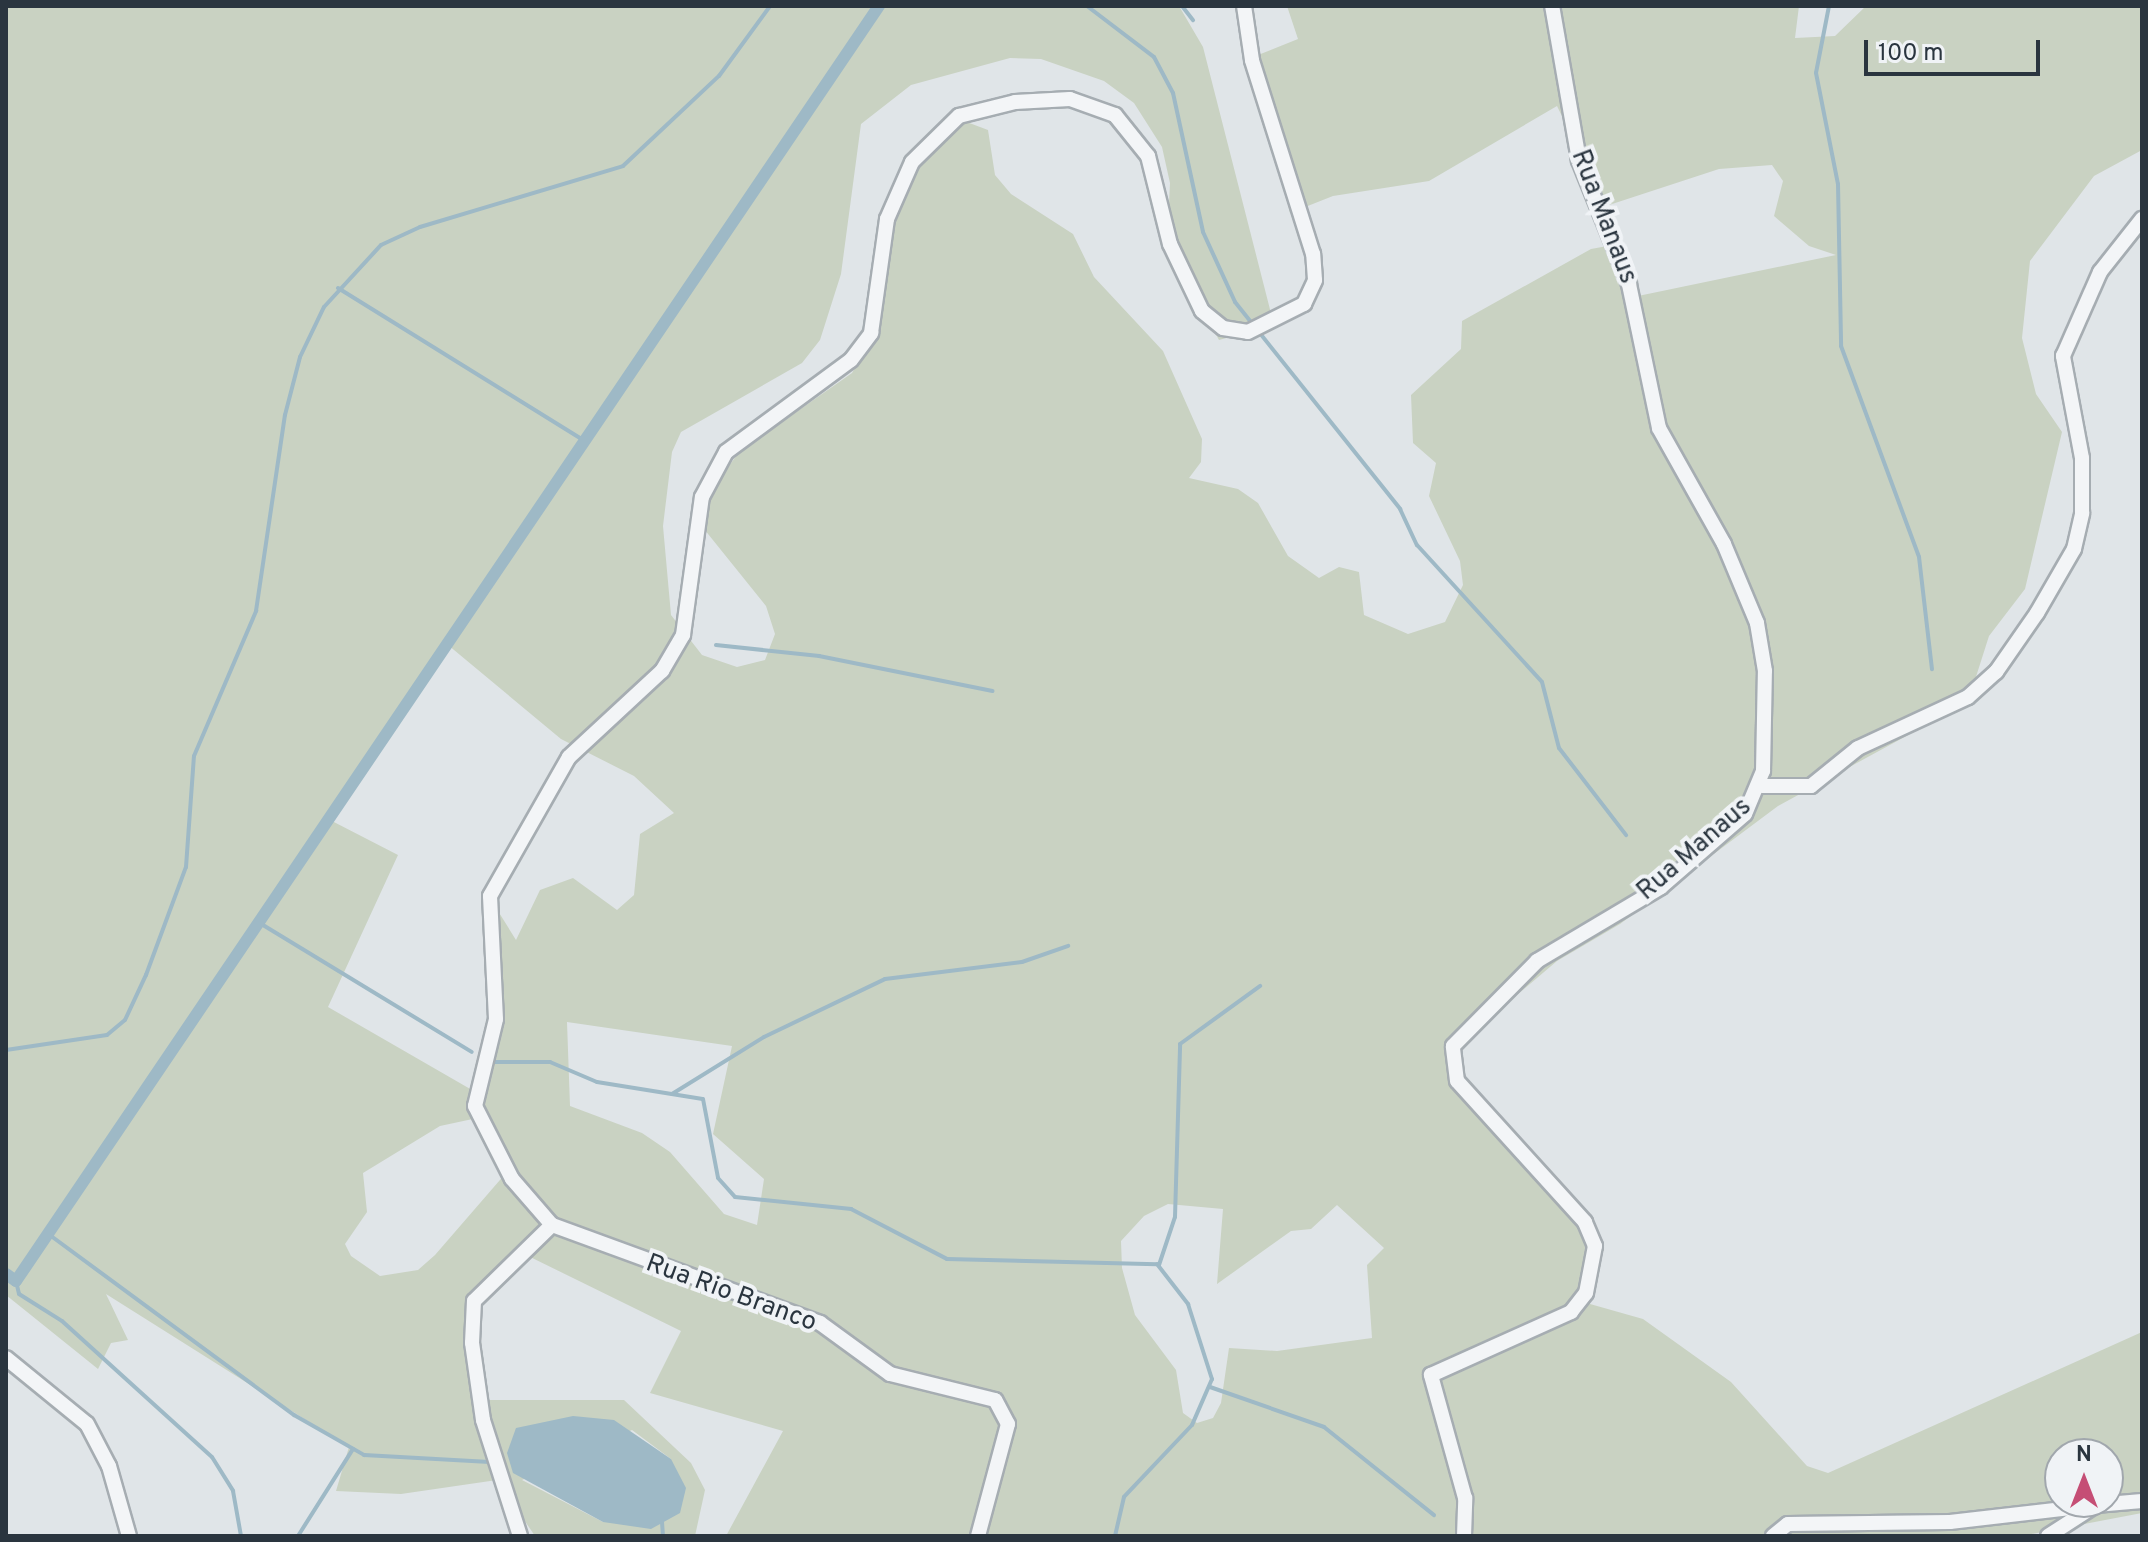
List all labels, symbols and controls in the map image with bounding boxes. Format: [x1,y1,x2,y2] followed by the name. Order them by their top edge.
[1868,24,2044,74] scale bar
[1878,39,1944,69] text: 100 m
[1563,146,1643,288] street label: Rua Manaus
[1632,792,1758,908] street label: Rua Manaus
[641,1249,821,1339] street label: Rua Rio Branco
[2044,1438,2124,1518] north arrow
[2076,1442,2092,1469] text: N

